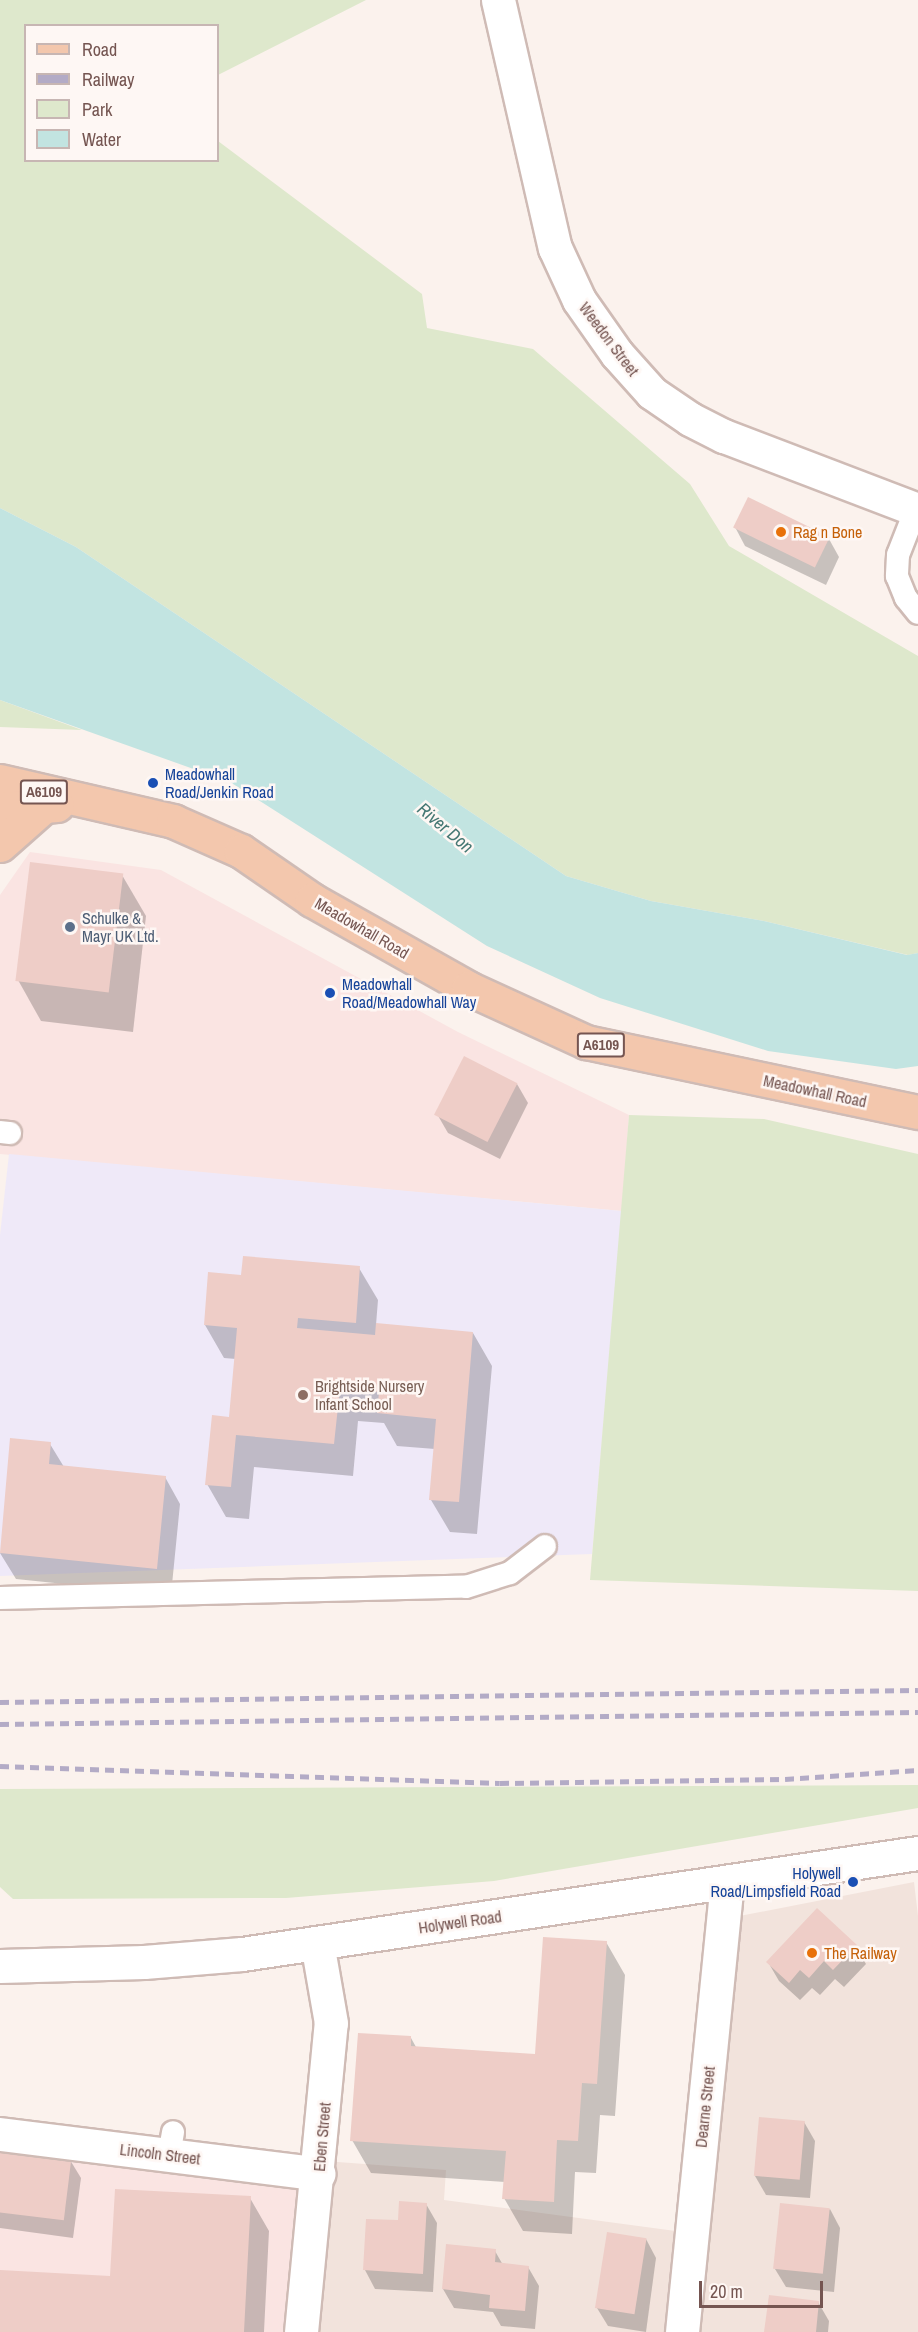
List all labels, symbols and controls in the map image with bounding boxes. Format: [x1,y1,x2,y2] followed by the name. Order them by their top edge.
[24,24,219,162] legend
[82,37,117,62] text: Road
[82,67,135,92] text: Railway
[82,97,112,122] text: Park
[82,127,121,152] text: Water
[575,298,643,380] street label: Weedon Street
[793,522,862,542] place label: Rag n Bone
[774,525,788,539] marker: Rag n Bone
[165,764,274,802] place label: Meadowhall Road/Jenkin Road
[146,776,160,790] marker: Meadowhall Road/Jenkin Road
[18,780,70,804] road number: A6109
[413,798,477,858] water label: River Don
[312,893,412,963] street label: Meadowhall Road
[82,908,159,946] place label: Schulke & Mayr UK Ltd.
[63,920,77,934] marker: Schulke & Mayr UK Ltd.
[342,974,476,1012] place label: Meadowhall Road/Meadowhall Way
[323,986,337,1000] marker: Meadowhall Road/Meadowhall Way
[576,1033,626,1057] road number: A6109
[762,1071,868,1111] street label: Meadowhall Road
[315,1376,424,1414] place label: Brightside Nursery Infant School
[296,1388,310,1402] marker: Brightside Nursery Infant School
[710,1863,841,1901] place label: Holywell Road/Limpsfield Road
[846,1875,860,1889] marker: Holywell Road/Limpsfield Road
[417,1907,503,1937] street label: Holywell Road
[824,1943,897,1963] place label: The Railway
[805,1946,819,1960] marker: The Railway
[691,2065,719,2149] street label: Dearne Street
[309,2102,335,2172] street label: Eben Street
[119,2140,201,2168] street label: Lincoln Street
[702,2269,826,2307] scale bar
[710,2279,743,2304] text: 20 m

